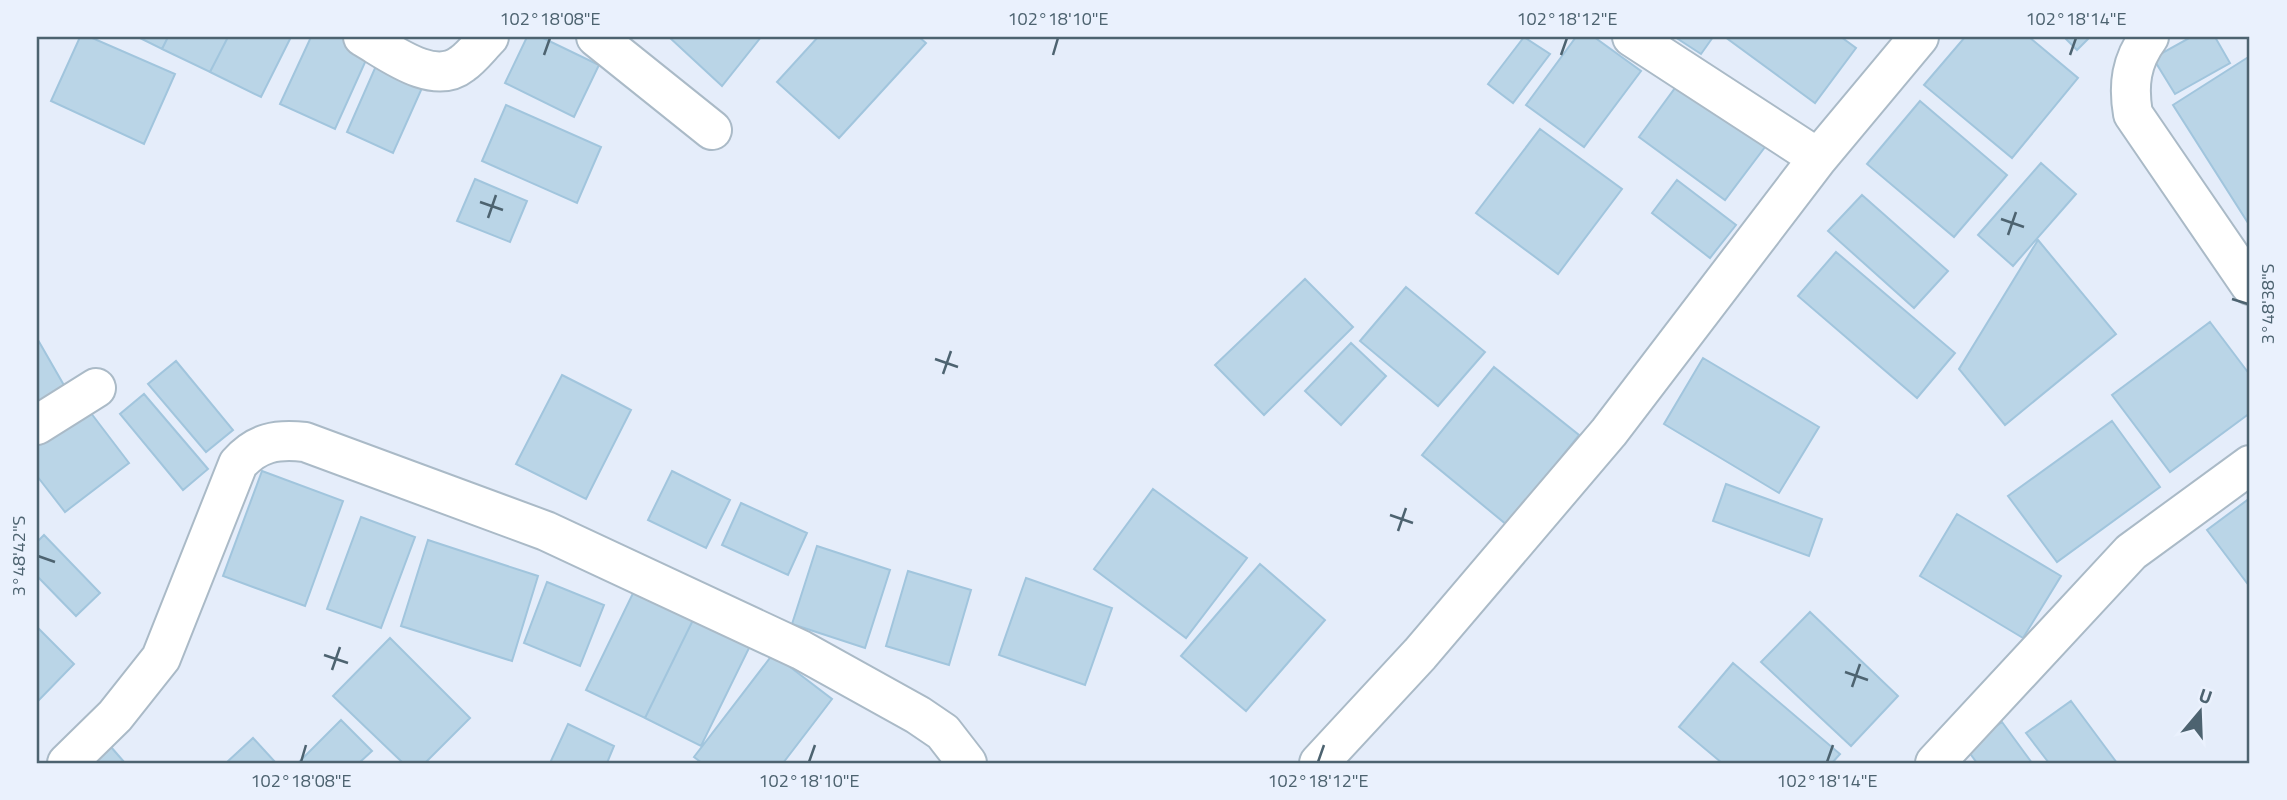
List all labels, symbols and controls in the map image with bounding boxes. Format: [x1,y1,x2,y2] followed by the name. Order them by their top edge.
[499,5,601,32] text: 102°18'08"E
[1007,5,1109,32] text: 102°18'10"E
[1516,5,1618,32] text: 102°18'12"E
[2025,5,2127,32] text: 102°18'14"E
[2254,264,2281,344] text: 3°48'38"S
[5,516,32,596] text: 3°48'42"S
[2164,678,2234,748] north arrow
[2195,680,2216,711] text: U
[250,767,352,794] text: 102°18'08"E
[758,767,860,794] text: 102°18'10"E
[1267,767,1369,794] text: 102°18'12"E
[1776,767,1878,794] text: 102°18'14"E

